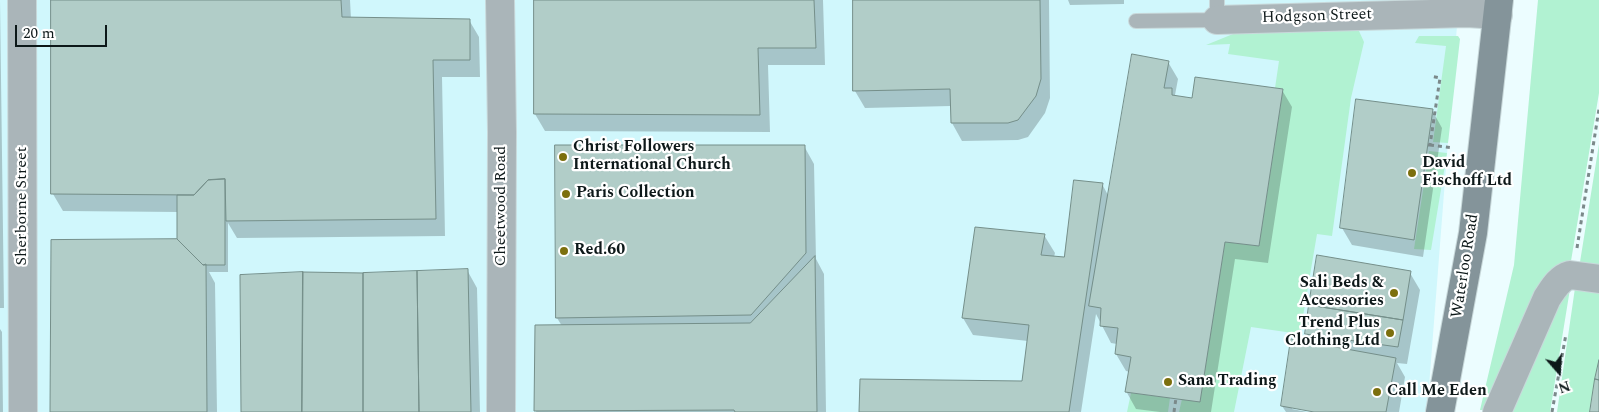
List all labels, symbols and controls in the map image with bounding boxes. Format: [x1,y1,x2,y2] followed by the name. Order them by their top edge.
[1262,5,1372,29] street label: Hodgson Street
[18,15,110,47] scale bar
[23,22,55,45] text: 20 m
[573,138,731,176] place label: Christ Followers International Church
[492,146,512,266] street label: Cheetwood Road
[13,147,33,265] street label: Sherborne Street
[557,151,569,163] marker: Christ Followers International Church
[1422,154,1512,192] place label: David Fischoff Ltd
[1406,167,1418,179] marker: David Fischoff Ltd
[576,184,695,204] place label: Paris Collection
[560,188,572,200] marker: Paris Collection
[1448,213,1484,319] street label: Waterloo Road
[574,241,625,261] place label: Red.60
[558,245,570,257] marker: Red.60
[1299,274,1384,312] place label: Sali Beds & Accessories
[1388,287,1400,299] marker: Sali Beds & Accessories
[1285,314,1380,352] place label: Trend Plus Clothing Ltd
[1384,327,1396,339] marker: Trend Plus Clothing Ltd
[1534,347,1584,397] north arrow
[1178,372,1277,392] place label: Sana Trading
[1555,375,1573,398] text: N
[1162,376,1174,388] marker: Sana Trading
[1387,382,1487,402] place label: Call Me Eden
[1371,386,1383,398] marker: Call Me Eden

